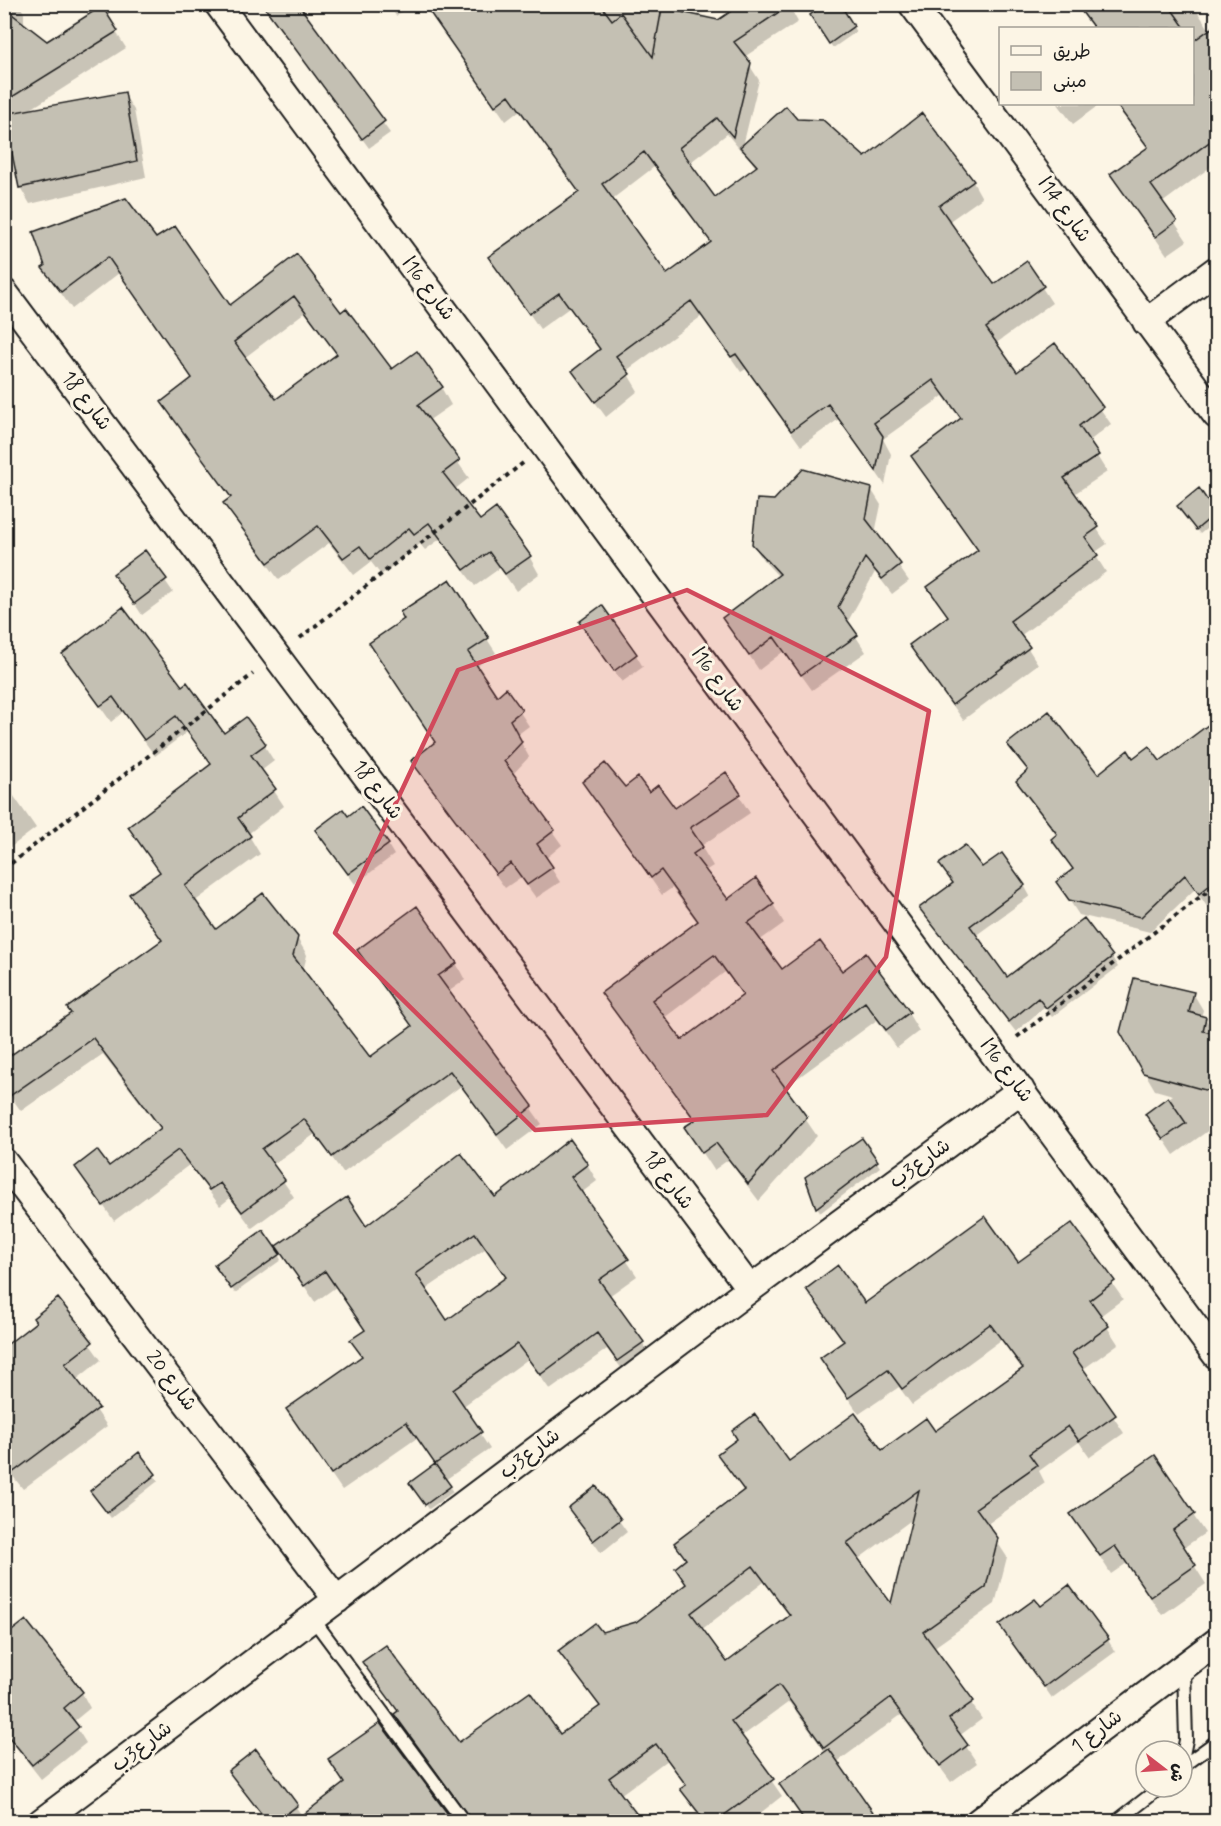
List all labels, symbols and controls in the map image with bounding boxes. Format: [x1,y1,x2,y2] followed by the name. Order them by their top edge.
[999,27,1194,105] legend
[1053,40,1091,64] text: طريق
[1053,70,1087,94] text: مبنى
[1031,172,1097,248] street label: شارع 14ا
[395,251,461,327] street label: شارع 16ا
[55,365,117,437] street label: شارع 18
[684,642,750,718] street label: شارع 16ا
[346,754,408,826] street label: شارع 18
[973,1033,1039,1109] street label: شارع 16ا
[884,1133,956,1195] street label: شارع3ب
[637,1144,699,1216] street label: شارع 18
[139,1345,203,1417] street label: شارع 20
[494,1422,566,1486] street label: شارع3ب
[1066,1704,1128,1760] street label: شارع 1
[106,1715,178,1779] street label: شارع3ب
[1134,1739,1194,1799] north arrow
[1164,1761,1190,1784] text: ش

